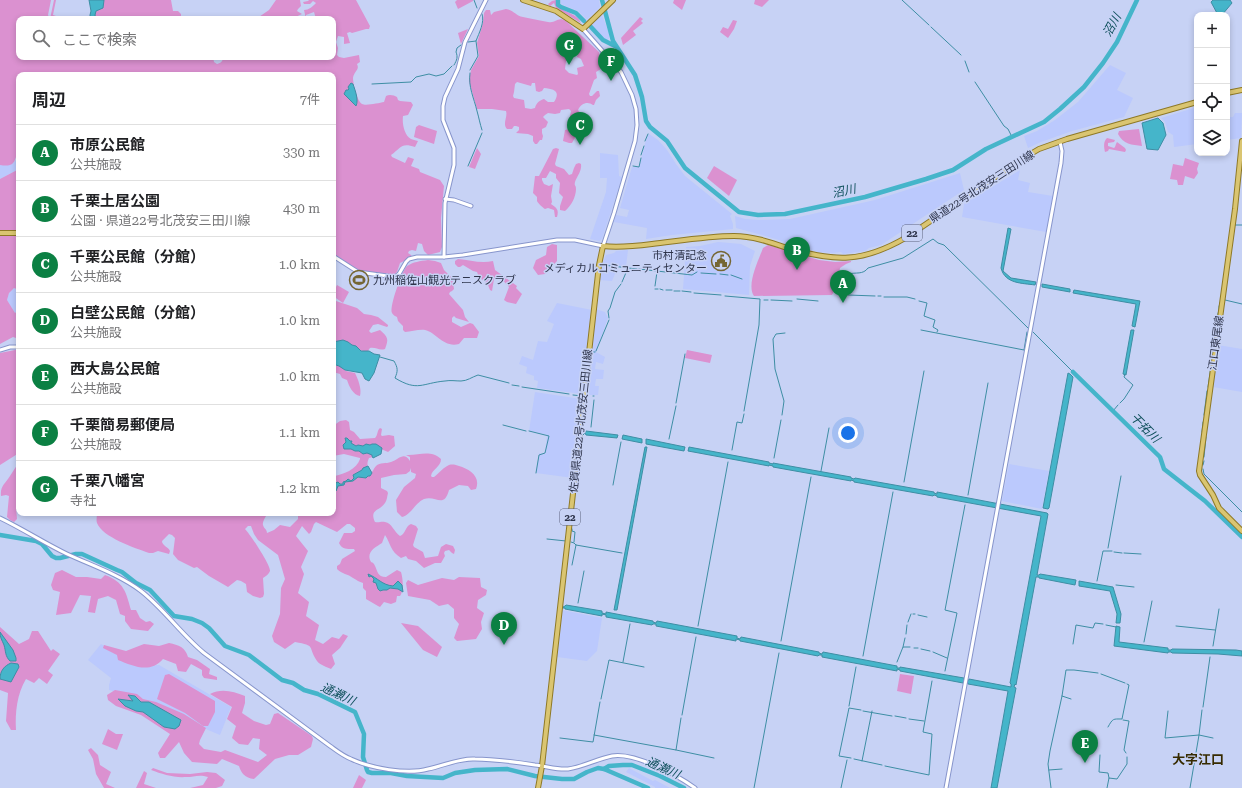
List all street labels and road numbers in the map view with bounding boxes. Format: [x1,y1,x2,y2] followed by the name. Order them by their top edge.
[927,148,1037,226] street label: 県道22号北茂安三田川線
[902,225,922,241] road number: 22
[1206,315,1226,371] street label: 江口東尾線
[567,349,595,493] street label: 佐賀県道22号北茂安三田川線
[560,509,580,525] road number: 22

